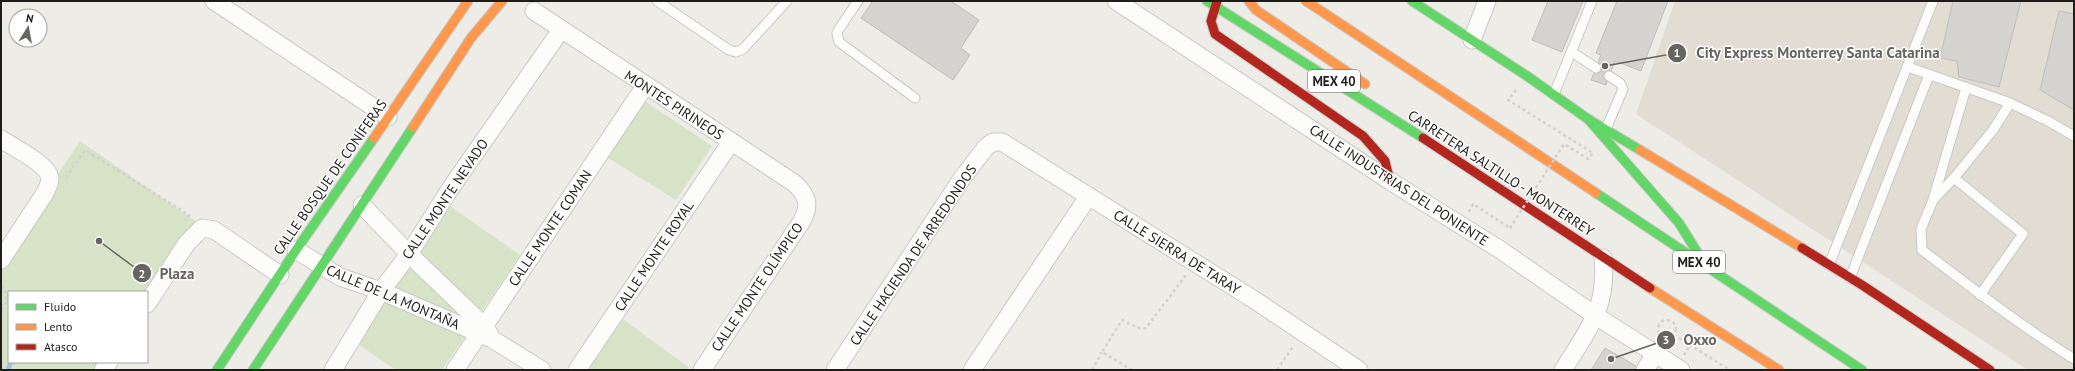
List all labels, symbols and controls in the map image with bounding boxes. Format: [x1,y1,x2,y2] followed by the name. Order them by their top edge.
[8,8,48,48] north arrow
[25,11,35,26] text: N
[1667,39,1948,66] callout: City Express Monterrey Santa Catarina
[1696,43,1940,62] text: City Express Monterrey Santa Catarina
[1674,45,1680,60] text: 1
[621,66,727,144] street label: MONTES PIRINEOS
[1308,70,1360,92] road number: MEX 40
[269,96,391,258] street label: CALLE BOSQUE DE CONÍFERAS
[1405,106,1598,240] street label: CARRETERA SALTILLO - MONTERREY
[1306,120,1492,250] street label: CALLE INDUSTRIAS DEL PONIENTE
[398,135,492,263] street label: CALLE MONTE NEVADO
[846,161,980,349] street label: CALLE HACIENDA DE ARREDONDOS
[504,166,596,290] street label: CALLE MONTE COMAN
[610,197,698,315] street label: CALLE MONTE ROYAL
[1110,206,1244,298] street label: CALLE SIERRA DE TARAY
[707,219,807,355] street label: CALLE MONTE OLÍMPICO
[1673,251,1725,273] road number: MEX 40
[132,260,202,287] callout: Plaza
[324,261,463,334] street label: CALLE DE LA MONTAÑA
[160,264,194,283] text: Plaza
[139,266,145,281] text: 2
[8,291,148,363] legend
[44,299,76,314] text: Fluido
[44,319,73,334] text: Lento
[1656,327,1725,354] callout: Oxxo
[1684,330,1716,349] text: Oxxo
[1663,332,1669,347] text: 3
[44,339,77,354] text: Atasco

